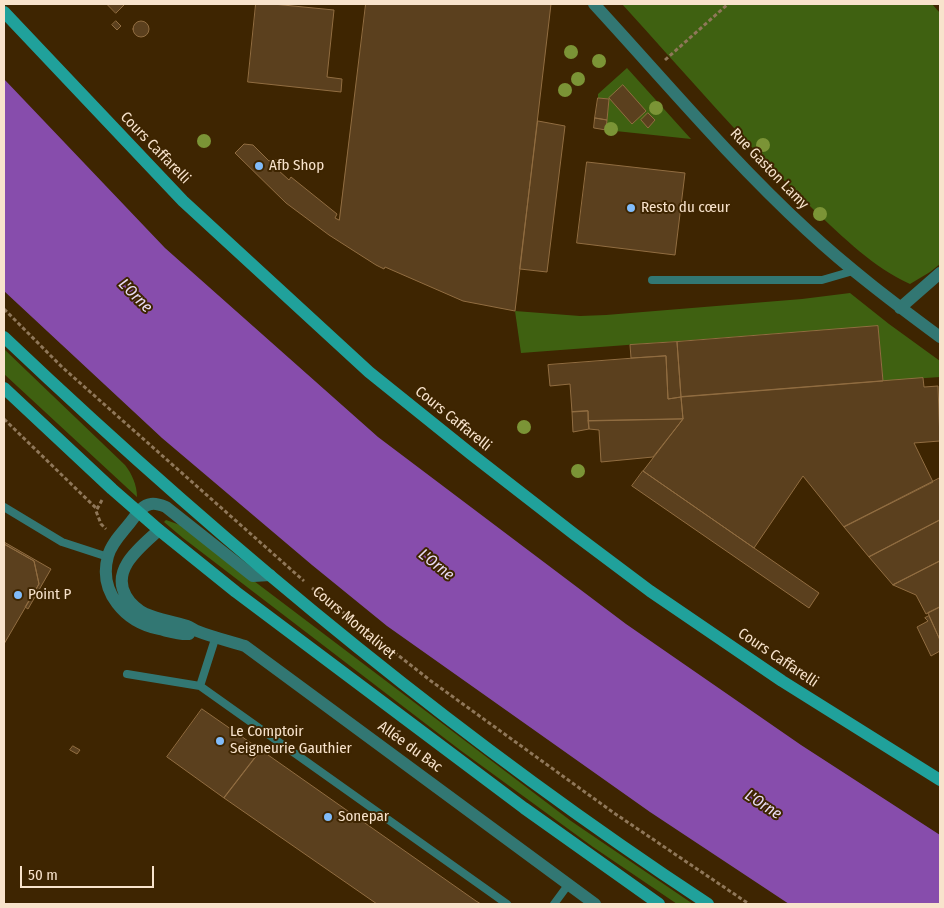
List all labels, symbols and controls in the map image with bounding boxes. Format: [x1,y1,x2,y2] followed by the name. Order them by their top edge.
[116,108,194,188] street label: Cours Caffarelli
[726,125,812,213] street label: Rue Gaston Lamy
[269,157,324,175] place label: Afb Shop
[253,160,265,172] marker: Afb Shop
[641,199,730,217] place label: Resto du cœur
[625,202,637,214] marker: Resto du cœur
[114,275,156,317] water label: L'Orne
[411,383,495,455] street label: Cours Caffarelli
[414,545,458,585] water label: L'Orne
[309,583,399,663] street label: Cours Montalivet
[28,586,71,604] place label: Point P
[12,589,24,601] marker: Point P
[734,625,822,691] street label: Cours Caffarelli
[374,718,446,776] street label: Allée du Bac
[230,723,352,758] place label: Le Comptoir Seigneurie Gauthier
[214,735,226,747] marker: Le Comptoir Seigneurie Gauthier
[741,786,785,824] water label: L'Orne
[338,808,389,826] place label: Sonepar
[322,811,334,823] marker: Sonepar
[22,856,156,888] scale bar
[28,866,58,884] text: 50 m

